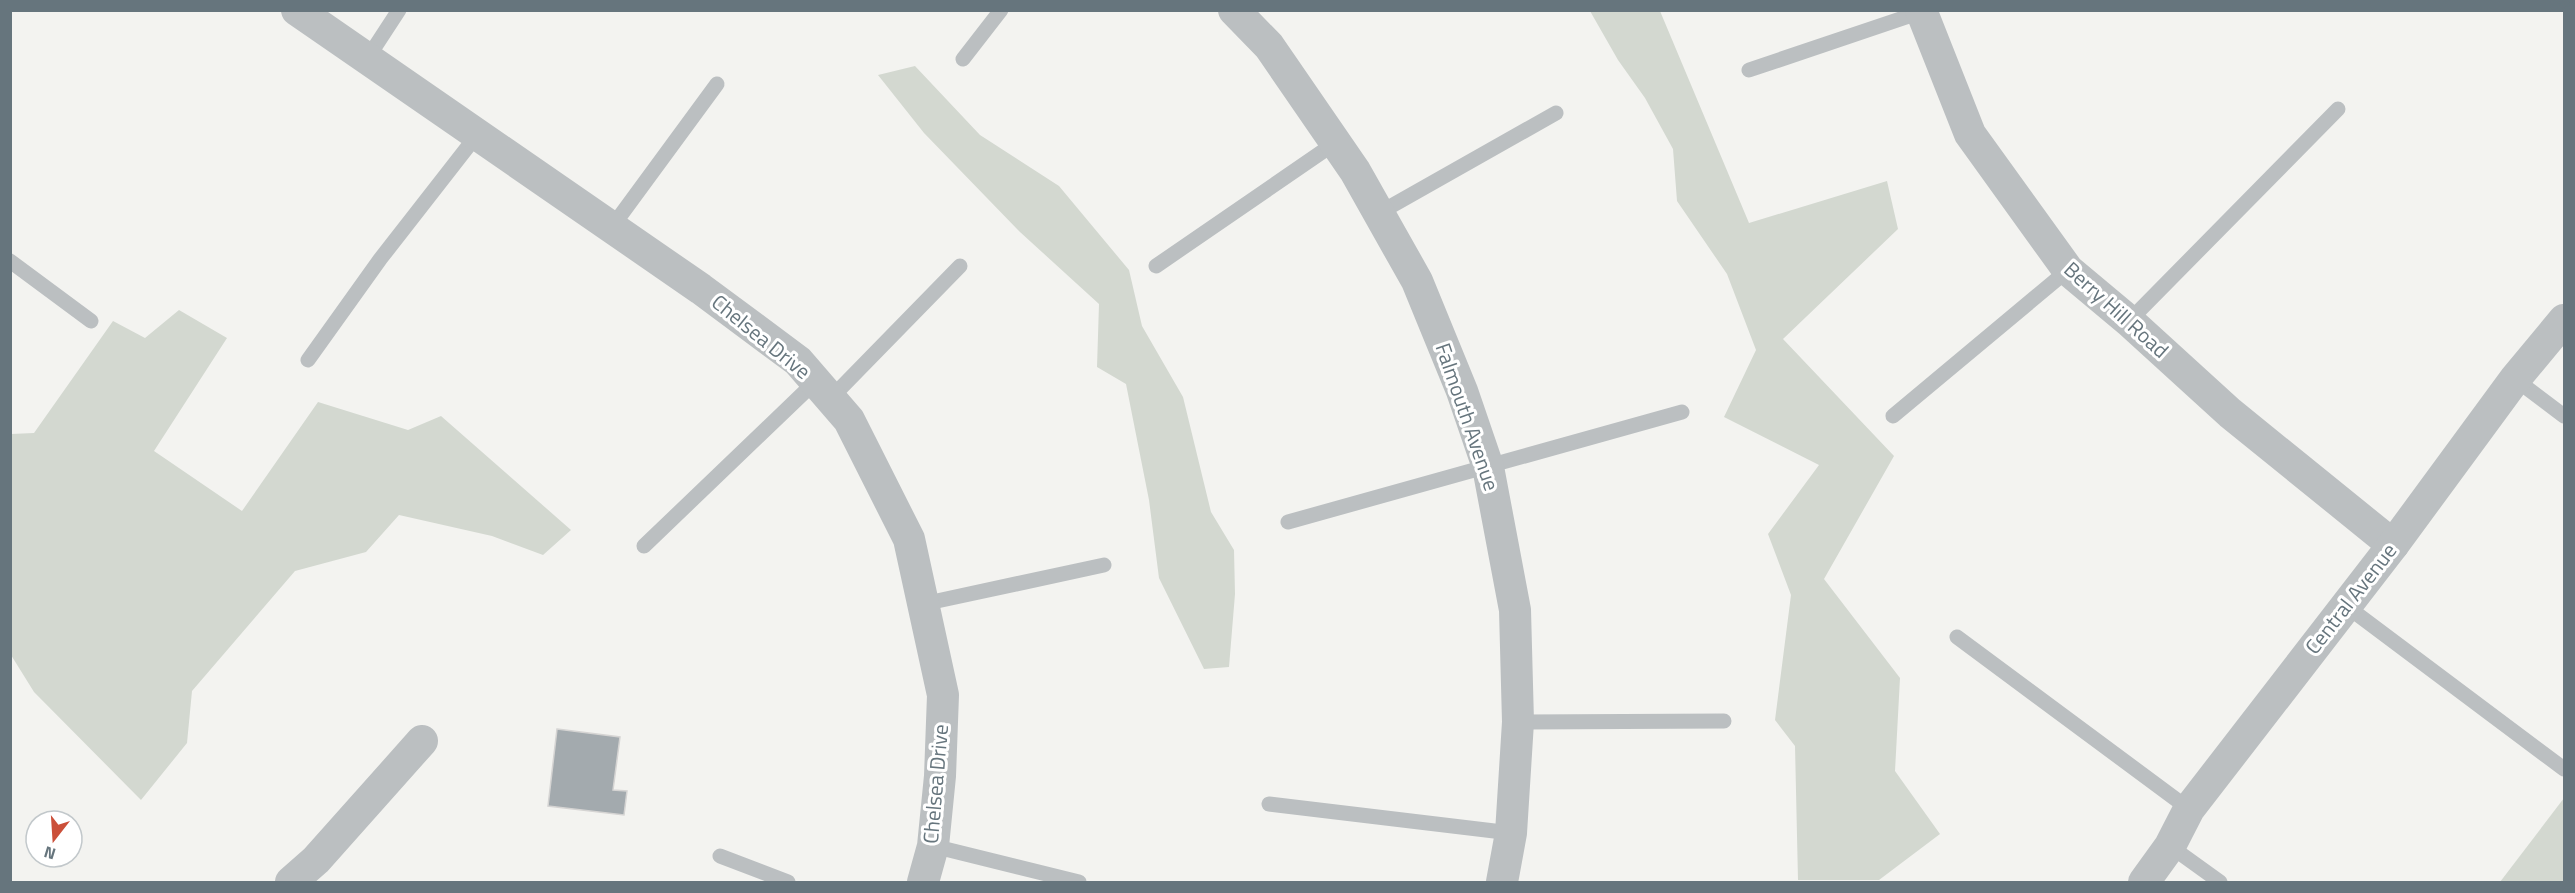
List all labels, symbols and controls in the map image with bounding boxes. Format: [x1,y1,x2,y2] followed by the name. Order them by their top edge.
[2057,253,2176,365] street label: Berry Hill Road
[705,286,818,386] street label: Chelsea Drive
[1428,338,1508,495] street label: Falmouth Avenue
[2297,536,2404,661] street label: Central Avenue
[914,723,956,845] street label: Chelsea Drive
[24,809,84,869] north arrow
[41,840,58,866] text: N

